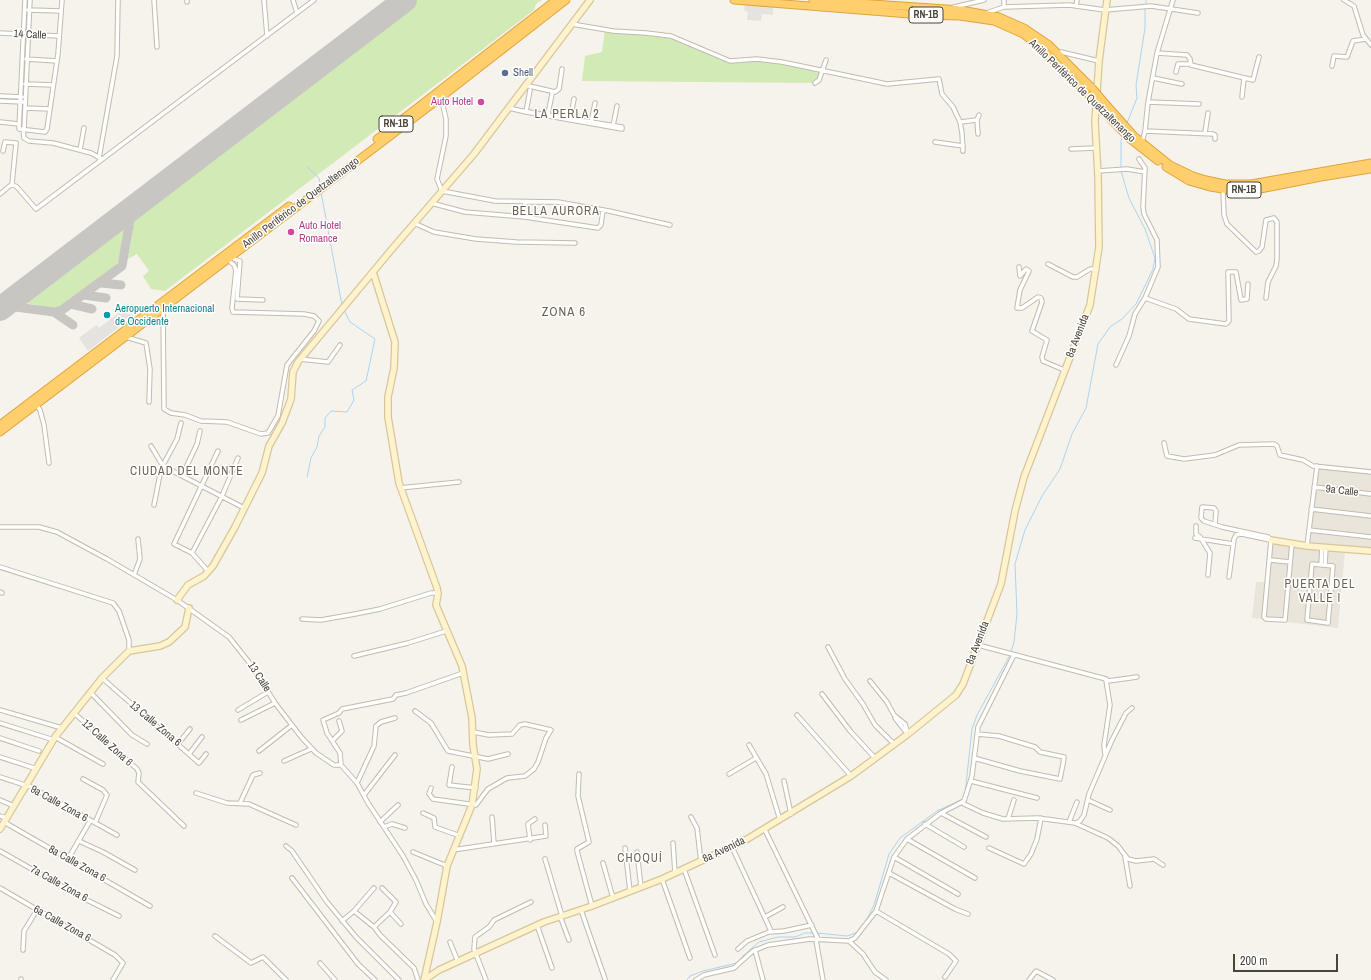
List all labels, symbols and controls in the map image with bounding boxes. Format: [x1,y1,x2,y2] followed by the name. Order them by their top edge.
[909,7,943,23] road number: RN-1B
[13,28,47,42] street label: 14 Calle
[1026,37,1138,145] street label: Anillo Periférico de Quetzaltenango
[513,66,533,80] place label: Shell
[500,68,510,78] marker: Shell
[431,95,473,109] place label: Auto Hotel
[476,97,486,107] marker: Auto Hotel
[534,108,600,122] district label: LA PERLA 2
[379,116,413,132] road number: RN-1B
[240,155,362,251] street label: Anillo Periférico de Quetzaltenango
[1227,182,1261,198] road number: RN-1B
[512,205,600,219] district label: BELLA AURORA
[299,219,341,245] place label: Auto Hotel Romance
[286,227,296,237] marker: Auto Hotel Romance
[115,302,214,328] place label: Aeropuerto Internacional de Occidente
[542,305,586,321] district label: ZONA 6
[102,310,112,320] marker: Aeropuerto Internacional de Occidente
[1064,312,1092,360] street label: 8a Avenida
[130,465,244,479] district label: CIUDAD DEL MONTE
[1325,482,1359,500] street label: 9a Calle
[1285,578,1355,606] district label: PUERTA DEL VALLE I
[964,619,992,667] street label: 8a Avenida
[244,660,274,694] street label: 13 Calle
[126,698,184,750] street label: 13 Calle Zona 6
[79,717,135,769] street label: 12 Calle Zona 6
[28,783,90,825] street label: 9a Calle Zona 6
[701,834,747,866] street label: 8a Avenida
[46,843,108,885] street label: 8a Calle Zona 6
[617,852,663,866] district label: CHOQUÍ
[28,863,90,905] street label: 7a Calle Zona 6
[31,903,93,945] street label: 6a Calle Zona 6
[1235,946,1340,972] scale bar
[1240,953,1267,969] text: 200 m

